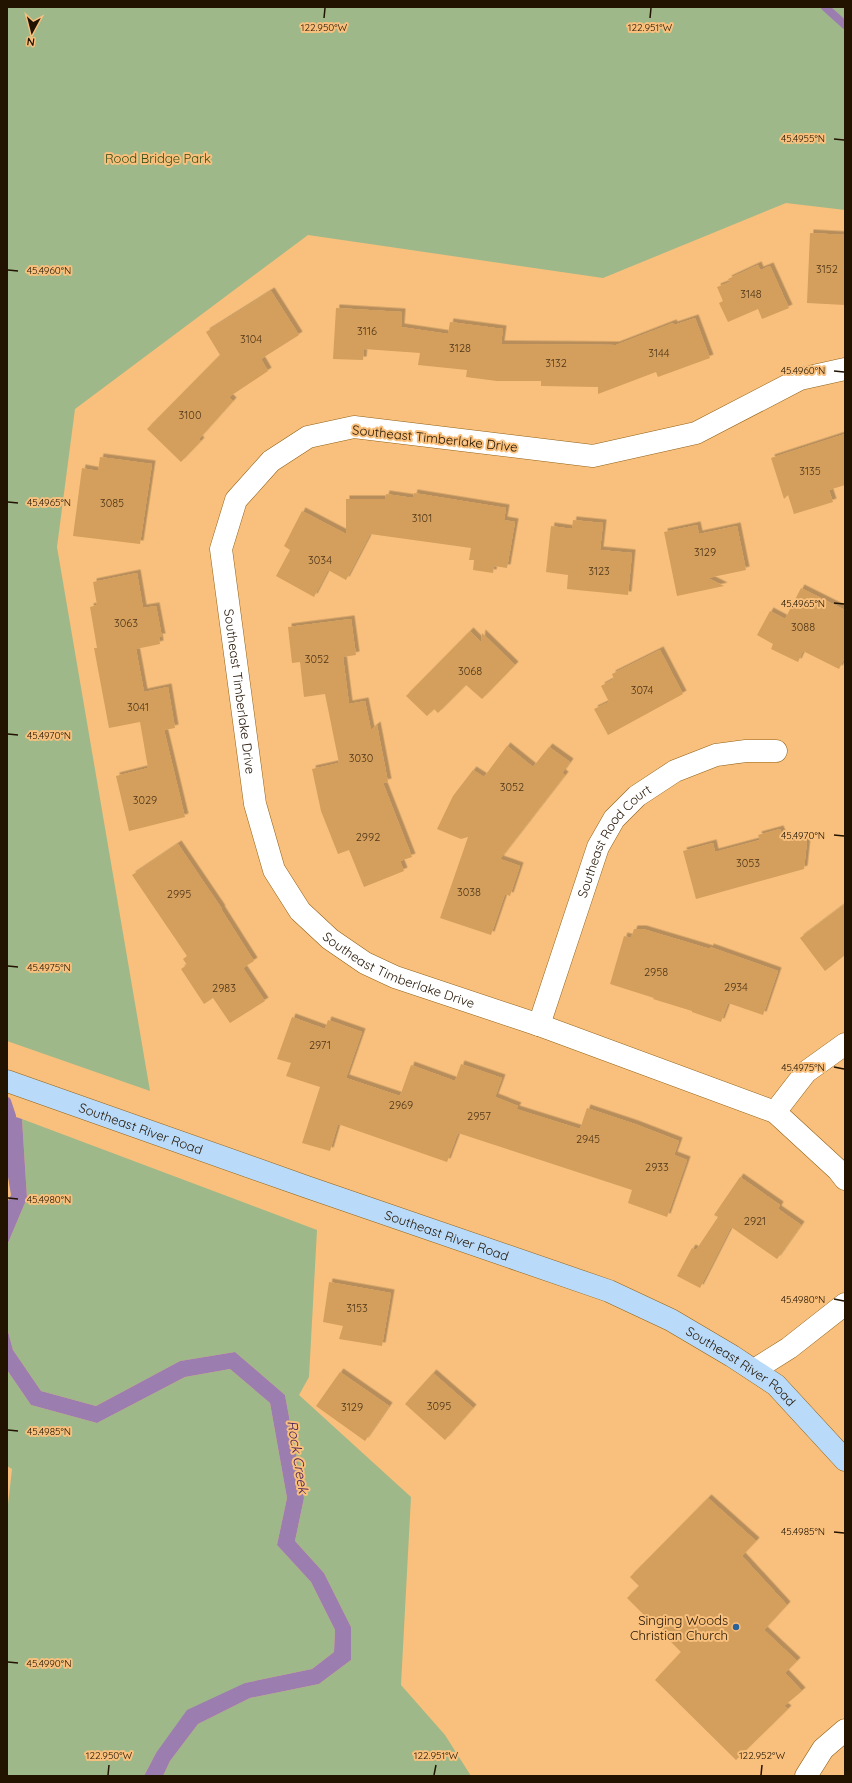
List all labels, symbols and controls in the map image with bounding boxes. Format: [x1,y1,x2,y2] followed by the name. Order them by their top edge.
[12,12,52,52] north arrow
[301,21,348,34] text: 122.950°W
[628,21,672,34] text: 122.951°W
[26,34,36,49] text: N
[781,132,825,145] text: 45.4955°N
[105,150,211,166] park label: Rood Bridge Park
[816,262,838,276] house number: 3152
[27,264,71,277] text: 45.4960°N
[740,287,762,301] house number: 3148
[357,324,377,338] house number: 3116
[240,332,262,346] house number: 3104
[449,341,471,355] house number: 3128
[648,346,670,360] house number: 3144
[545,356,567,370] house number: 3132
[781,364,825,377] text: 45.4960°N
[179,408,201,422] house number: 3100
[352,421,518,455] street label: Southeast Timberlake Drive
[799,464,821,478] house number: 3135
[27,496,71,509] text: 45.4965°N
[100,496,124,510] house number: 3085
[412,511,432,525] house number: 3101
[694,545,716,559] house number: 3129
[308,553,332,567] house number: 3034
[588,564,610,578] house number: 3123
[781,597,825,610] text: 45.4965°N
[221,608,259,775] street label: Southeast Timberlake Drive
[114,616,138,630] house number: 3063
[791,620,815,634] house number: 3088
[305,652,329,666] house number: 3052
[458,664,482,678] house number: 3068
[631,683,654,697] house number: 3074
[127,700,149,714] house number: 3041
[27,729,71,742] text: 45.4970°N
[349,751,373,765] house number: 3030
[500,780,524,794] house number: 3052
[574,781,654,900] street label: Southeast Rood Court
[133,793,157,807] house number: 3029
[781,829,825,842] text: 45.4970°N
[356,830,380,844] house number: 2992
[736,856,760,870] house number: 3053
[457,885,481,899] house number: 3038
[167,887,191,901] house number: 2995
[319,928,477,1011] street label: Southeast Timberlake Drive
[27,961,71,974] text: 45.4975°N
[644,965,668,979] house number: 2958
[724,980,748,994] house number: 2934
[212,981,236,995] house number: 2983
[309,1038,331,1052] house number: 2971
[781,1061,825,1074] text: 45.4975°N
[389,1098,413,1112] house number: 2969
[77,1099,205,1158] street label: Southeast River Road
[467,1109,491,1123] house number: 2957
[576,1132,600,1146] house number: 2945
[645,1160,669,1174] house number: 2933
[27,1193,71,1206] text: 45.4980°N
[383,1206,511,1264] street label: Southeast River Road
[744,1214,766,1228] house number: 2921
[781,1293,825,1306] text: 45.4980°N
[346,1301,368,1315] house number: 3153
[683,1323,799,1409] street label: Southeast River Road
[427,1399,451,1413] house number: 3095
[341,1400,363,1414] house number: 3129
[283,1419,313,1496] water label: Rock Creek
[27,1425,71,1438] text: 45.4985°N
[781,1525,825,1538] text: 45.4985°N
[630,1612,728,1643] place label: Singing Woods Christian Church
[731,1622,741,1632] marker: Singing Woods Christian Church
[27,1657,71,1670] text: 45.4990°N
[86,1749,133,1762] text: 122.950°W
[414,1749,458,1762] text: 122.951°W
[739,1749,785,1762] text: 122.952°W

